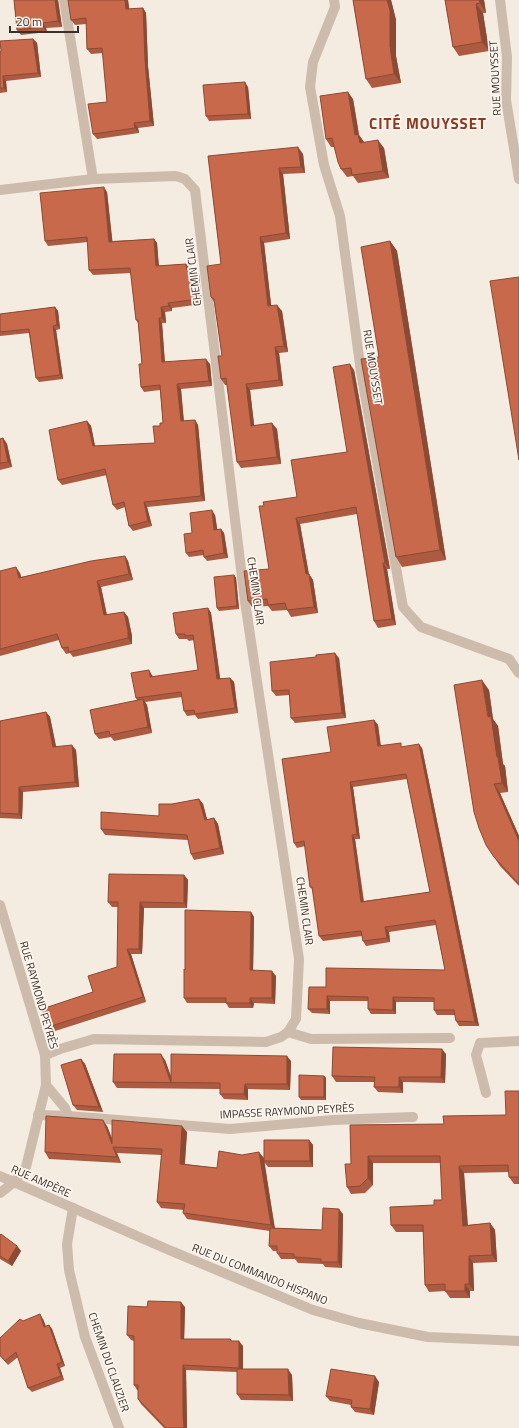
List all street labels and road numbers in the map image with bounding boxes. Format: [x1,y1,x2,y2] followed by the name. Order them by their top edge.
[485,40,505,116] street label: RUE MOUYSSET
[181,237,205,307] street label: CHEMIN CLAIR
[359,328,387,406] street label: RUE MOUYSSET
[243,556,269,626] street label: CHEMIN CLAIR
[292,876,318,946] street label: CHEMIN CLAIR
[16,939,62,1051] street label: RUE RAYMOND PEYRÈS
[219,1099,355,1123] street label: IMPASSE RAYMOND PEYRÈS
[9,1161,73,1201] street label: RUE AMPÈRE
[190,1239,330,1309] street label: RUE DU COMMANDO HISPANO
[84,1310,134,1414] street label: CHEMIN DU CLAUZIER

